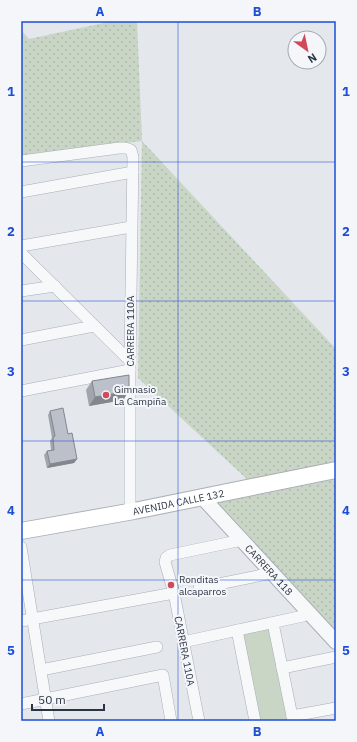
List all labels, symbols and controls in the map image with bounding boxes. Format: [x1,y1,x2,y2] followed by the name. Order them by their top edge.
[96,3,105,20] text: A
[253,3,262,20] text: B
[287,30,327,70] north arrow
[305,50,320,66] text: N
[7,83,15,100] text: 1
[342,83,350,100] text: 1
[7,223,15,240] text: 2
[342,223,350,240] text: 2
[124,295,137,366] street label: CARRERA 110A
[7,363,15,380] text: 3
[342,363,350,380] text: 3
[114,383,167,408] place label: Gimnasio La Campiña
[101,390,111,400] marker: Gimnasio La Campiña
[131,487,225,518] street label: AVENIDA CALLE 132
[7,502,15,519] text: 4
[342,502,350,519] text: 4
[242,542,295,598] street label: CARRERA 118
[179,573,226,598] place label: Ronditas alcaparros
[166,580,176,590] marker: Ronditas alcaparros
[171,615,198,688] street label: CARRERA 110A
[7,642,15,659] text: 5
[342,642,350,659] text: 5
[32,686,104,712] scale bar
[38,692,66,707] text: 50 m
[96,723,105,740] text: A
[253,723,262,740] text: B

